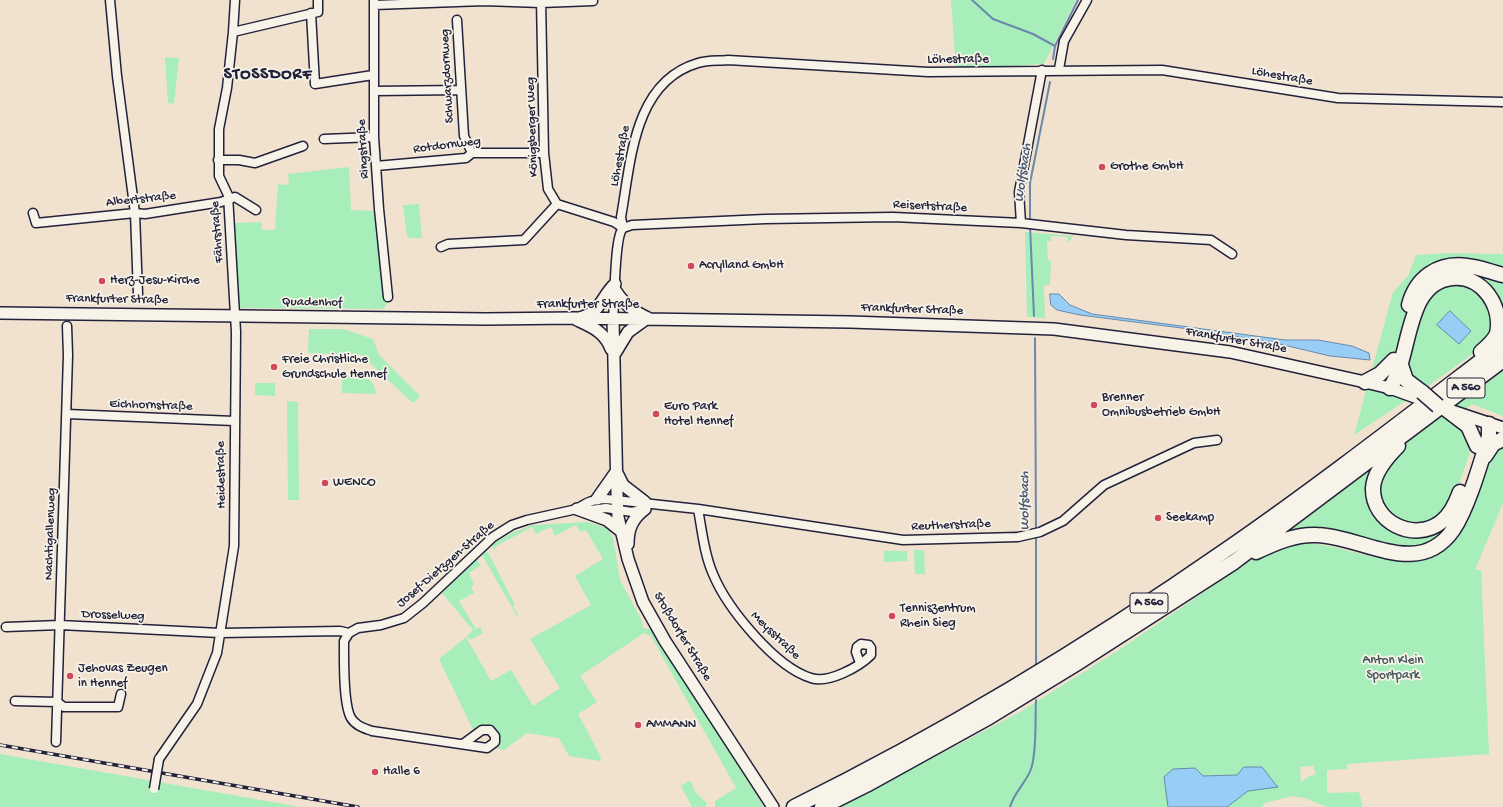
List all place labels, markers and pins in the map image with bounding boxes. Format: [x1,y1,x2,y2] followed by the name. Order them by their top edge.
[1110,159,1183,175] place label: Grothe GmbH
[1097,162,1107,172] marker: Grothe GmbH
[699,258,784,274] place label: Acrylland GmbH
[686,261,696,271] marker: Acrylland GmbH
[110,273,200,289] place label: Herz-Jesu-Kirche
[97,276,107,286] marker: Herz-Jesu-Kirche
[282,352,387,383] place label: Freie Christliche Grundschule Hennef
[269,362,279,372] marker: Freie Christliche Grundschule Hennef
[1102,390,1220,421] place label: Brenner Omnibusbetrieb GmbH
[664,399,733,430] place label: Euro Park Hotel Hennef
[1089,400,1099,410] marker: Brenner Omnibusbetrieb GmbH
[651,409,661,419] marker: Euro Park Hotel Hennef
[333,475,376,491] place label: WENCO
[320,478,330,488] marker: WENCO
[1166,510,1214,526] place label: Seekamp
[1153,513,1163,523] marker: Seekamp
[900,601,976,632] place label: Tenniszentrum Rhein Sieg
[887,611,897,621] marker: Tenniszentrum Rhein Sieg
[78,661,168,692] place label: Jehovas Zeugen in Hennef
[65,671,75,681] marker: Jehovas Zeugen in Hennef
[646,717,696,733] place label: AMMANN
[633,720,643,730] marker: AMMANN
[383,764,420,780] place label: Halle 6
[370,767,380,777] marker: Halle 6

